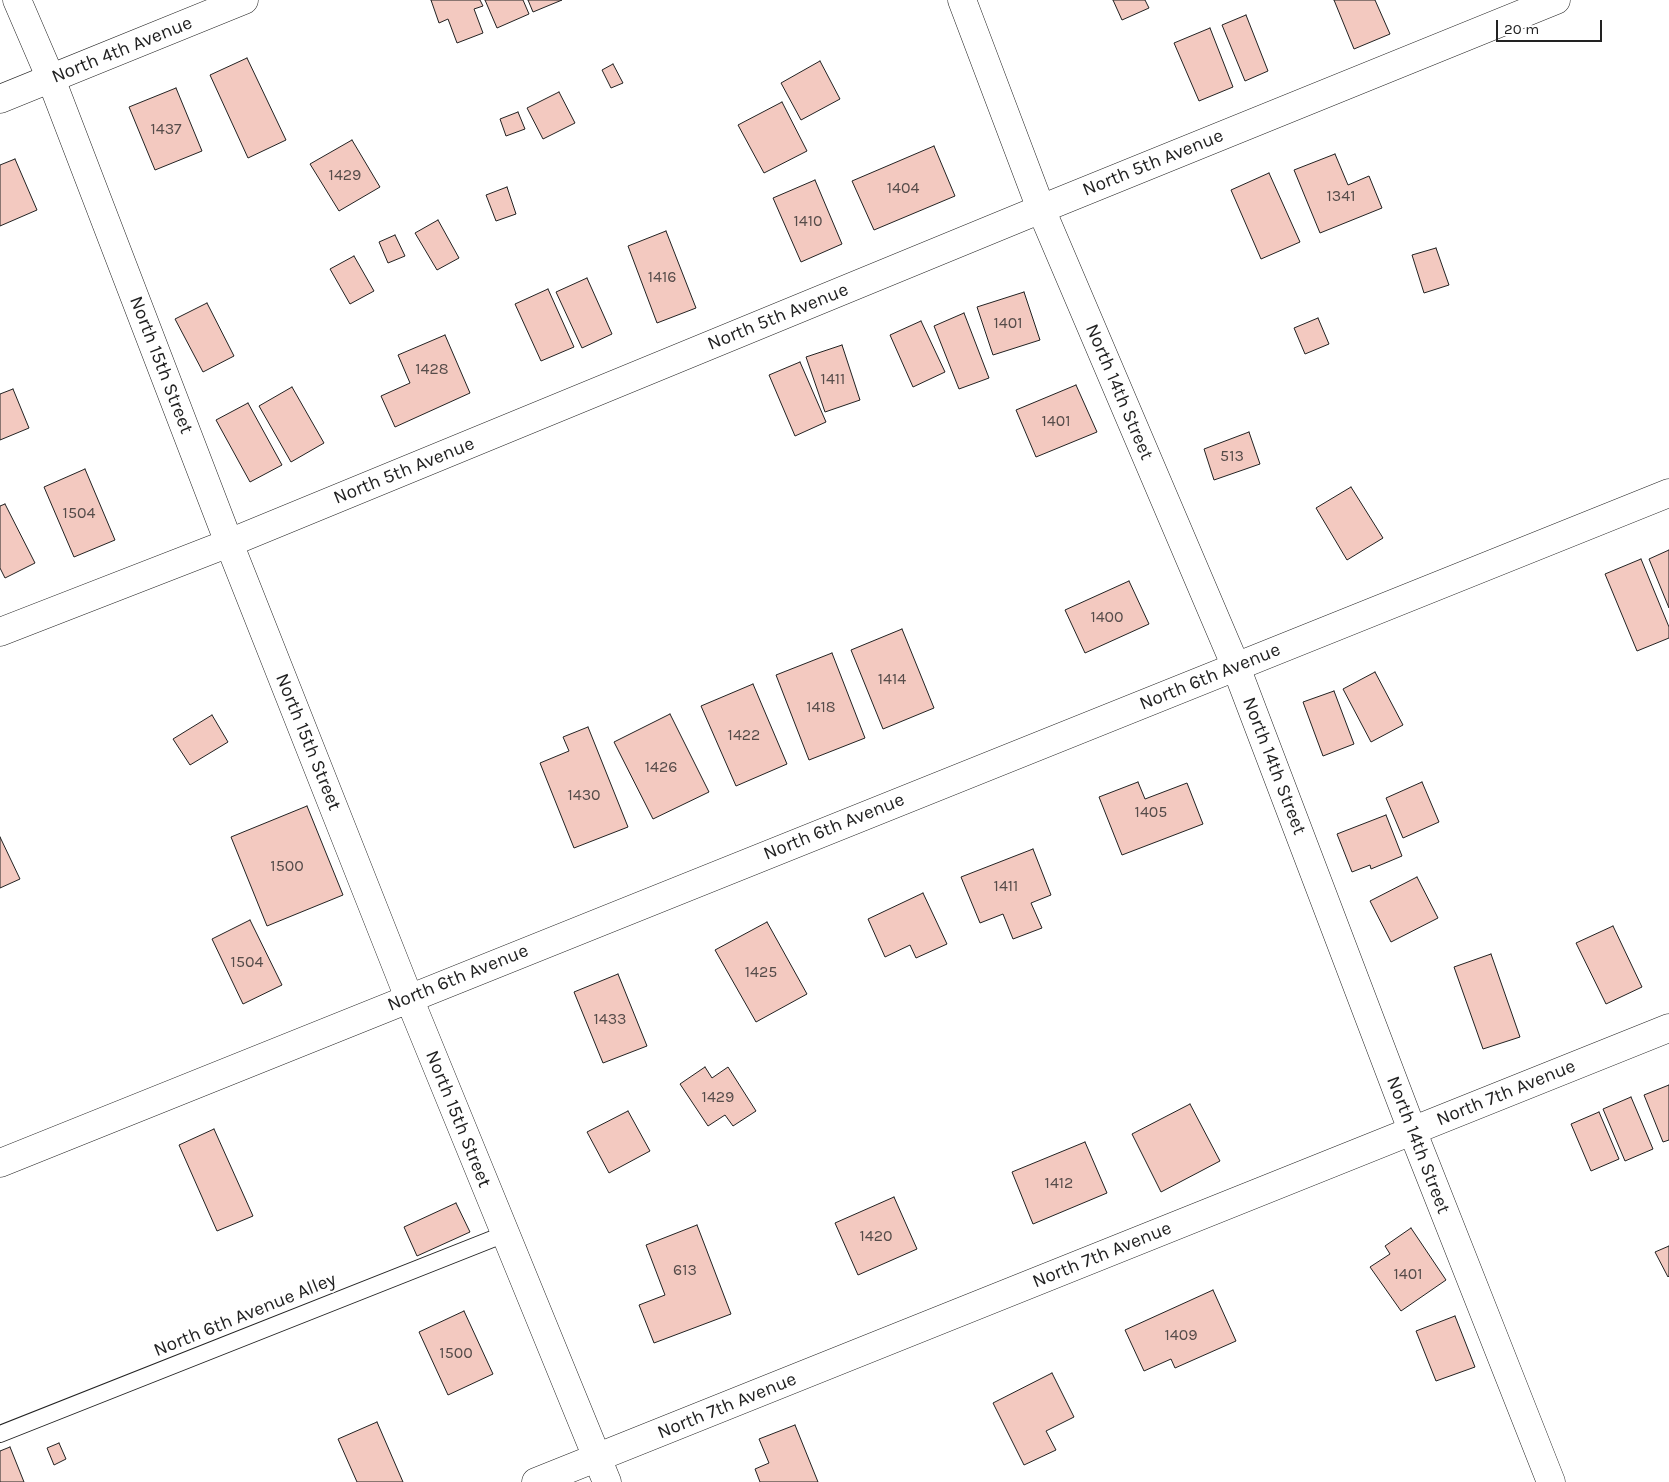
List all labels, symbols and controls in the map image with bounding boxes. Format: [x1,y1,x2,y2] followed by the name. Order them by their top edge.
[1499,10,1605,42] scale bar
[48,11,196,89] street label: North 4th Avenue
[1504,20,1539,38] text: 20 m
[150,119,182,139] house number: 1437
[1079,124,1227,202] street label: North 5th Avenue
[329,165,361,185] house number: 1429
[887,178,919,198] house number: 1404
[1327,186,1355,206] house number: 1341
[793,211,823,231] house number: 1410
[648,267,676,287] house number: 1416
[704,278,852,356] street label: North 5th Avenue
[124,293,198,437] street label: North 15th Street
[993,313,1023,333] house number: 1401
[1080,321,1158,463] street label: North 14th Street
[415,359,449,379] house number: 1428
[821,369,845,389] house number: 1411
[1041,411,1071,431] house number: 1401
[330,432,478,510] street label: North 5th Avenue
[1220,446,1244,466] house number: 513
[63,503,95,523] house number: 1504
[1090,607,1124,627] house number: 1400
[1136,638,1284,716] street label: North 6th Avenue
[878,669,906,689] house number: 1414
[270,670,346,814] street label: North 15th Street
[1237,694,1311,838] street label: North 14th Street
[806,697,836,717] house number: 1418
[728,725,760,745] house number: 1422
[645,757,677,777] house number: 1426
[567,785,601,805] house number: 1430
[760,788,908,866] street label: North 6th Avenue
[1135,802,1167,822] house number: 1405
[270,856,304,876] house number: 1500
[994,876,1018,896] house number: 1411
[384,939,532,1017] street label: North 6th Avenue
[231,952,263,972] house number: 1504
[745,962,777,982] house number: 1425
[593,1009,627,1029] house number: 1433
[420,1047,496,1191] street label: North 15th Street
[1433,1055,1579,1131] street label: North 7th Avenue
[1381,1073,1455,1217] street label: North 14th Street
[702,1087,734,1107] house number: 1429
[1045,1173,1073,1193] house number: 1412
[1029,1217,1175,1293] street label: North 7th Avenue
[860,1226,892,1246] house number: 1420
[673,1260,697,1280] house number: 613
[1393,1264,1423,1284] house number: 1401
[151,1268,339,1362] street label: North 6th Avenue Alley
[1165,1325,1197,1345] house number: 1409
[439,1343,473,1363] house number: 1500
[654,1368,800,1444] street label: North 7th Avenue

